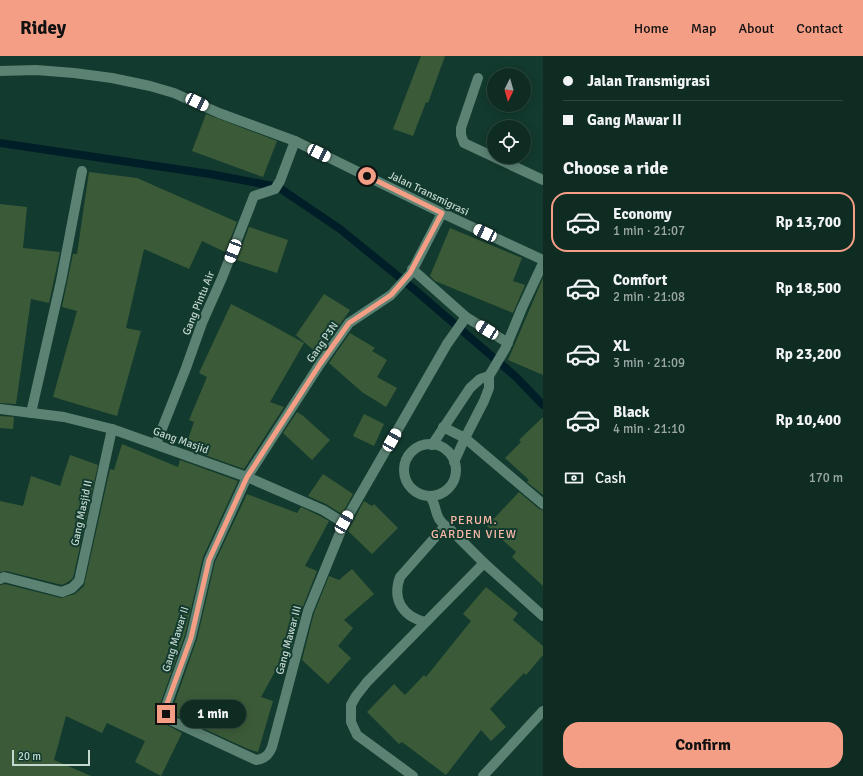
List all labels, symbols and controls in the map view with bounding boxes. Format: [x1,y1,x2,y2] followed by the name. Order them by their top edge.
[20,16,66,40] text: Ridey
[634,20,669,37] text: Home
[691,20,716,37] text: Map
[738,20,774,37] text: About
[796,20,843,37] text: Contact
[487,68,531,112] north arrow
[487,68,531,164] map controls
[587,72,710,90] text: Jalan Transmigrasi
[184,91,210,113] car
[587,111,682,129] text: Gang Mawar II
[487,120,531,164] button: locate
[306,142,332,164] car
[563,157,668,179] text: Choose a ride
[358,167,376,185] route start
[387,168,471,219] street label: Jalan Transmigrasi
[565,204,601,240] icon: car
[613,205,672,223] text: Economy
[775,213,841,231] text: Rp 13,700
[472,222,498,244] car
[613,223,685,239] text: 1 min · 21:07
[223,238,243,264] car
[180,269,217,337] street label: Gang Pintu Air
[565,270,601,306] icon: car
[613,271,667,289] text: Comfort
[775,279,841,297] text: Rp 18,500
[613,289,685,305] text: 2 min · 21:08
[304,319,341,365] street label: Gang P3N
[474,319,500,341] car
[565,336,601,372] icon: car
[613,337,630,355] text: XL
[775,345,841,363] text: Rp 23,200
[613,355,685,371] text: 3 min · 21:09
[565,402,601,438] icon: car
[613,403,650,421] text: Black
[775,411,841,429] text: Rp 10,400
[613,421,685,437] text: 4 min · 21:10
[151,424,210,457] street label: Gang Masjid
[381,427,403,453] car
[563,467,585,489] icon: cash
[595,469,626,487] text: Cash
[809,470,843,486] text: 170 m
[68,479,95,547] street label: Gang Masjid II
[333,509,355,535] car
[431,513,517,542] district label: PERUM. GARDEN VIEW
[273,604,304,676] street label: Gang Mawar III
[159,605,192,673] street label: Gang Mawar II
[180,700,246,728] callout: 1 min
[157,705,175,723] route end
[197,706,229,722] text: 1 min
[563,722,843,768] button: Confirm
[12,748,90,767] scale bar
[18,750,41,763] text: 20 m

